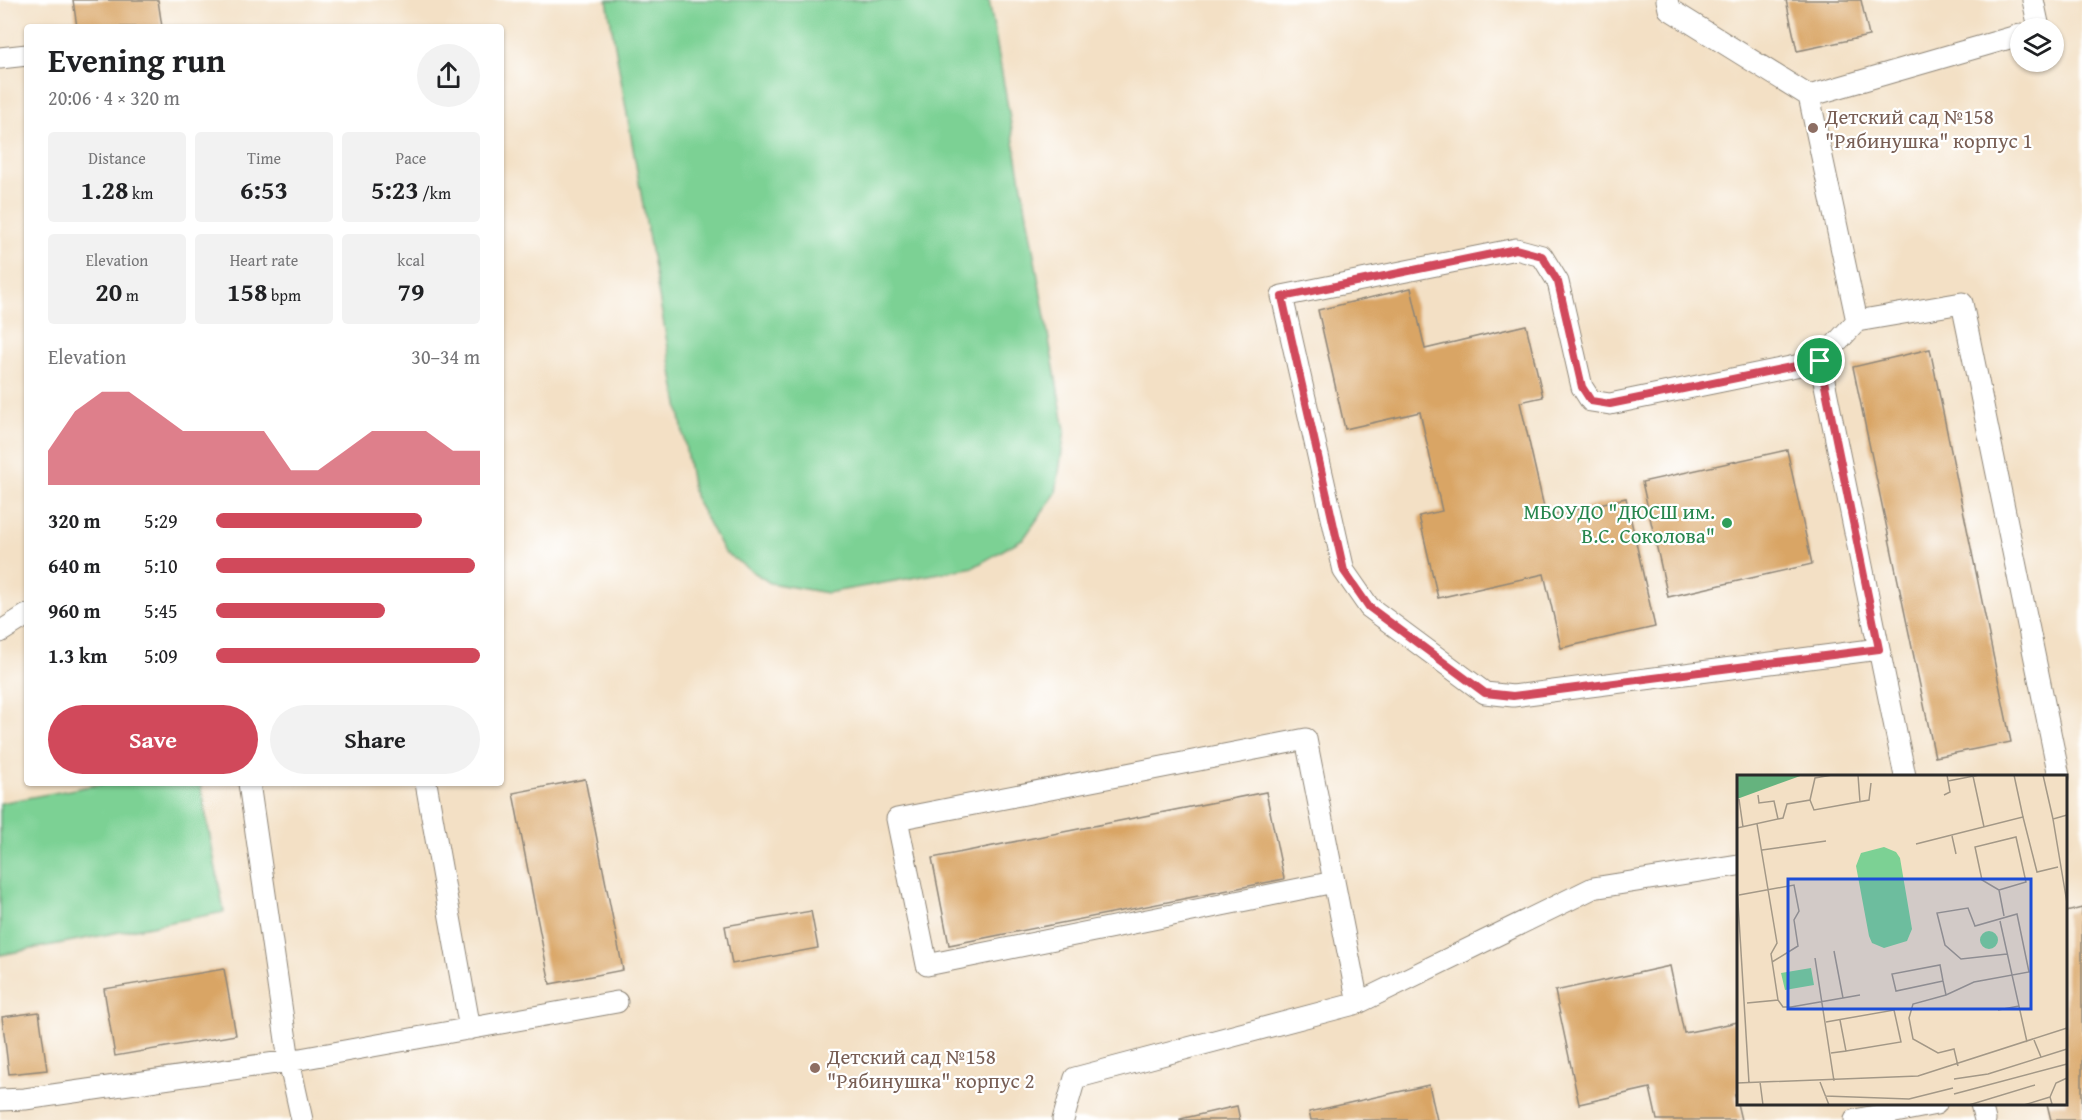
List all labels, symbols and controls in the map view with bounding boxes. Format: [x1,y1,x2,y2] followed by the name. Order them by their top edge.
[2010,18,2064,72] map controls
[2010,18,2064,72] button: layers
[48,36,225,84] text: Evening run
[417,44,480,107] button: share
[48,83,180,112] text: 20:06 · 4 × 320 m
[1824,101,2033,156] place label: Детский сад №158 "Рябинушка" корпус 1
[1806,121,1820,135] marker: Детский сад №158 "Рябинушка" корпус 1
[88,146,146,170] text: Distance
[247,146,281,170] text: Time
[396,146,426,170] text: Pace
[81,170,129,209] text: 1.28
[240,170,288,209] text: 6:53
[371,170,419,209] text: 5:23
[129,181,153,205] text: km
[419,181,451,205] text: /km
[86,248,148,272] text: Elevation
[230,248,298,272] text: Heart rate
[397,248,425,272] text: kcal
[95,272,122,311] text: 20
[227,272,267,311] text: 158
[398,272,424,311] text: 79
[122,283,139,307] text: m
[267,283,301,307] text: bpm
[1794,335,1845,386] pin
[48,342,126,371] text: Elevation
[411,342,480,371] text: 30–34 m
[1803,344,1836,377] icon: arrive
[1523,496,1715,551] place label: МБОУДО "ДЮСШ им. В.С. Соколова"
[48,506,101,535] text: 320 m
[144,506,178,535] text: 5:29
[1720,516,1734,530] marker: МБОУДО "ДЮСШ им. В.С. Соколова"
[48,551,101,580] text: 640 m
[144,551,178,580] text: 5:10
[48,596,101,625] text: 960 m
[144,596,178,625] text: 5:45
[48,641,107,670] text: 1.3 km
[144,641,178,670] text: 5:09
[48,705,258,774] button: Save
[270,705,480,774] button: Share
[1737,775,2067,1105] inset map
[826,1041,1035,1096] place label: Детский сад №158 "Рябинушка" корпус 2
[808,1061,822,1075] marker: Детский сад №158 "Рябинушка" корпус 2

